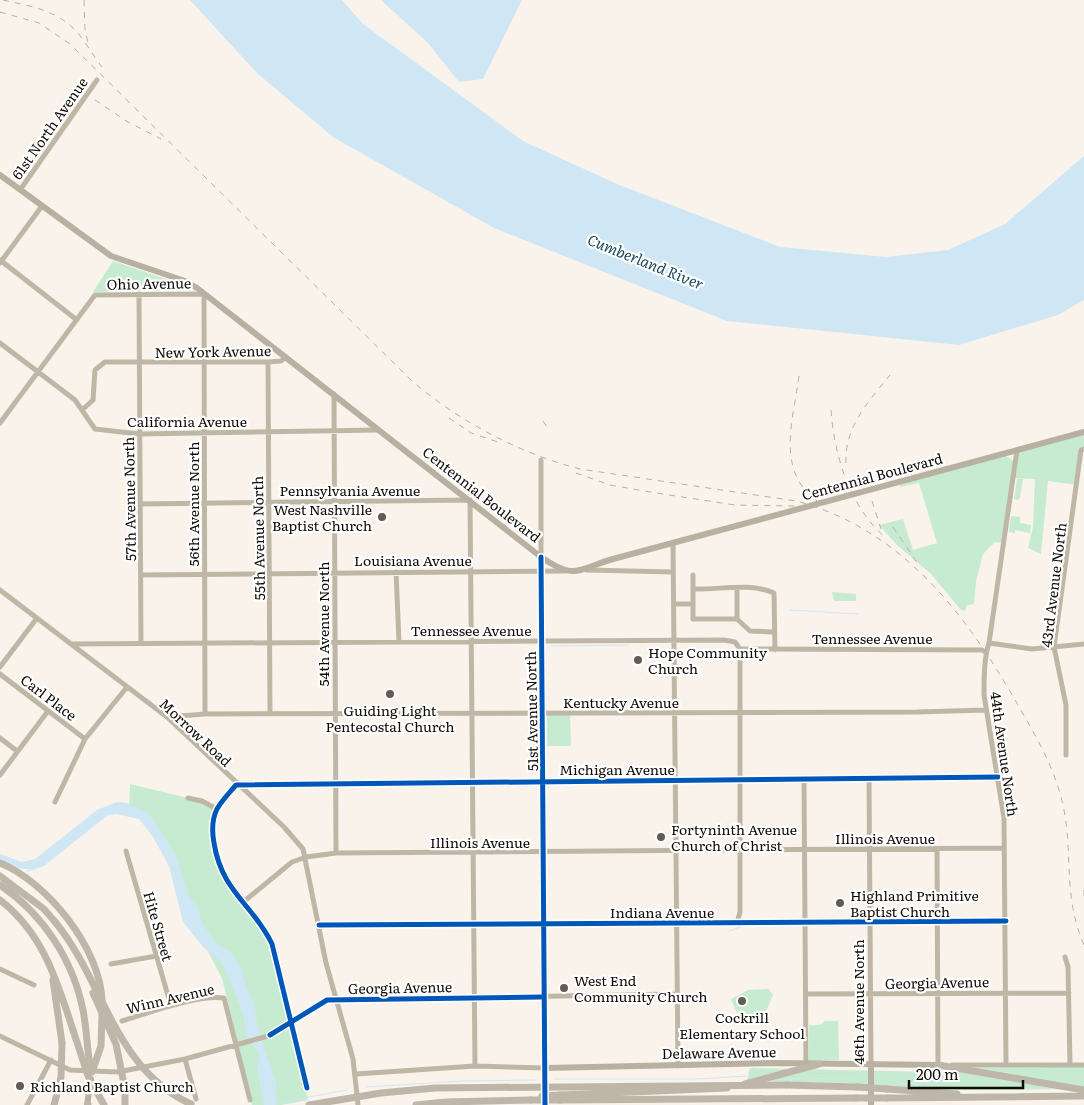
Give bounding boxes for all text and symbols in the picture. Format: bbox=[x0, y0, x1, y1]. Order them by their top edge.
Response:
street label: 61st North Avenue bbox=[6, 73, 92, 183]
water label: Cumberland River bbox=[584, 227, 708, 295]
street label: Ohio Avenue bbox=[107, 272, 191, 294]
street label: New York Avenue bbox=[155, 340, 271, 362]
street label: California Avenue bbox=[127, 411, 247, 431]
street label: 57th Avenue North bbox=[118, 437, 140, 561]
street label: Centennial Boulevard bbox=[419, 441, 546, 547]
street label: 56th Avenue North bbox=[183, 442, 203, 566]
street label: Centennial Boulevard bbox=[799, 447, 945, 504]
street label: 55th Avenue North bbox=[247, 476, 269, 600]
street label: Pennsylvania Avenue bbox=[280, 480, 420, 500]
place label: West Nashville Baptist Church bbox=[272, 499, 372, 535]
marker: West Nashville Baptist Church bbox=[376, 511, 388, 523]
street label: 43rd Avenue North bbox=[1035, 521, 1071, 649]
street label: Louisiana Avenue bbox=[354, 550, 472, 570]
street label: 54th Avenue North bbox=[313, 561, 333, 687]
street label: Tennessee Avenue bbox=[411, 620, 532, 640]
street label: Tennessee Avenue bbox=[812, 628, 933, 648]
place label: Hope Community Church bbox=[648, 642, 768, 678]
street label: 51st Avenue North bbox=[520, 651, 542, 771]
marker: Hope Community Church bbox=[632, 654, 644, 666]
street label: Carl Place bbox=[17, 669, 81, 725]
marker: Guiding Light Pentecostal Church bbox=[384, 688, 396, 700]
street label: 44th Avenue North bbox=[986, 690, 1024, 818]
street label: Kentucky Avenue bbox=[563, 692, 679, 712]
street label: Morrow Road bbox=[156, 693, 237, 771]
place label: Guiding Light Pentecostal Church bbox=[326, 700, 454, 736]
street label: Michigan Avenue bbox=[559, 759, 675, 779]
place label: Fortyninth Avenue Church of Christ bbox=[671, 819, 797, 855]
street label: Illinois Avenue bbox=[835, 828, 935, 848]
marker: Fortyninth Avenue Church of Christ bbox=[655, 831, 667, 843]
street label: Illinois Avenue bbox=[430, 832, 530, 852]
place label: Highland Primitive Baptist Church bbox=[850, 885, 979, 921]
street label: Hite Street bbox=[140, 889, 179, 964]
marker: Highland Primitive Baptist Church bbox=[834, 897, 846, 909]
street label: Indiana Avenue bbox=[610, 902, 714, 922]
street label: 46th Avenue North bbox=[848, 939, 868, 1065]
place label: West End Community Church bbox=[574, 970, 707, 1006]
street label: Georgia Avenue bbox=[885, 971, 989, 993]
street label: Georgia Avenue bbox=[348, 976, 452, 998]
street label: Winn Avenue bbox=[124, 978, 216, 1018]
marker: West End Community Church bbox=[558, 982, 570, 994]
marker: Cockrill Elementary School bbox=[736, 995, 748, 1007]
place label: Cockrill Elementary School bbox=[679, 1007, 805, 1043]
street label: Delaware Avenue bbox=[662, 1041, 776, 1063]
scale bar bbox=[909, 1058, 1023, 1090]
text: 200 m bbox=[916, 1062, 959, 1085]
place label: Richland Baptist Church bbox=[30, 1076, 194, 1096]
marker: Richland Baptist Church bbox=[14, 1080, 26, 1092]

